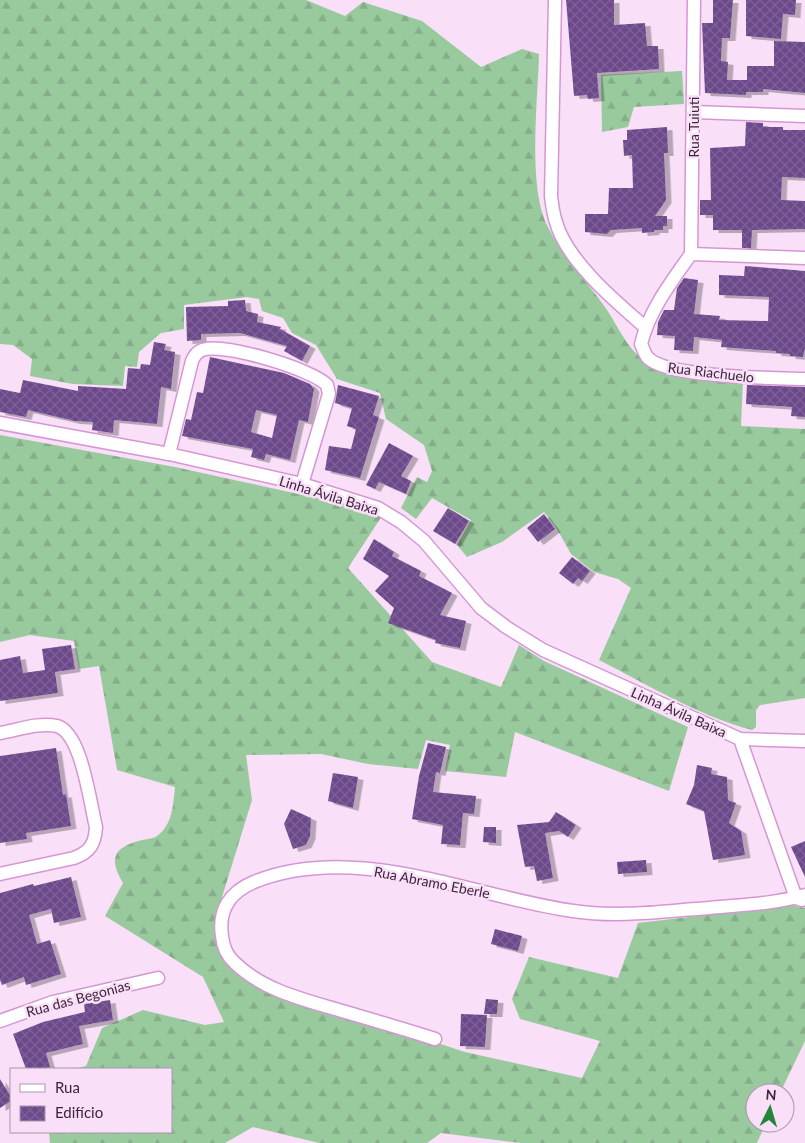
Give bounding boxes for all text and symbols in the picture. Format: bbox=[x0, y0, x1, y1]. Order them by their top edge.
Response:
street label: Rua Tuiuti bbox=[685, 97, 702, 157]
street label: Rua Riachuelo bbox=[667, 358, 755, 386]
street label: Linha Ávila Baixa bbox=[277, 472, 381, 518]
street label: Linha Ávila Baixa bbox=[629, 683, 729, 741]
street label: Rua Abramo Eberle bbox=[373, 862, 491, 902]
street label: Rua das Begonias bbox=[24, 976, 132, 1020]
legend bbox=[10, 1068, 172, 1133]
text: Rua bbox=[55, 1078, 80, 1096]
north arrow bbox=[745, 1083, 795, 1133]
text: N bbox=[765, 1086, 777, 1103]
text: Edifício bbox=[55, 1103, 103, 1121]

